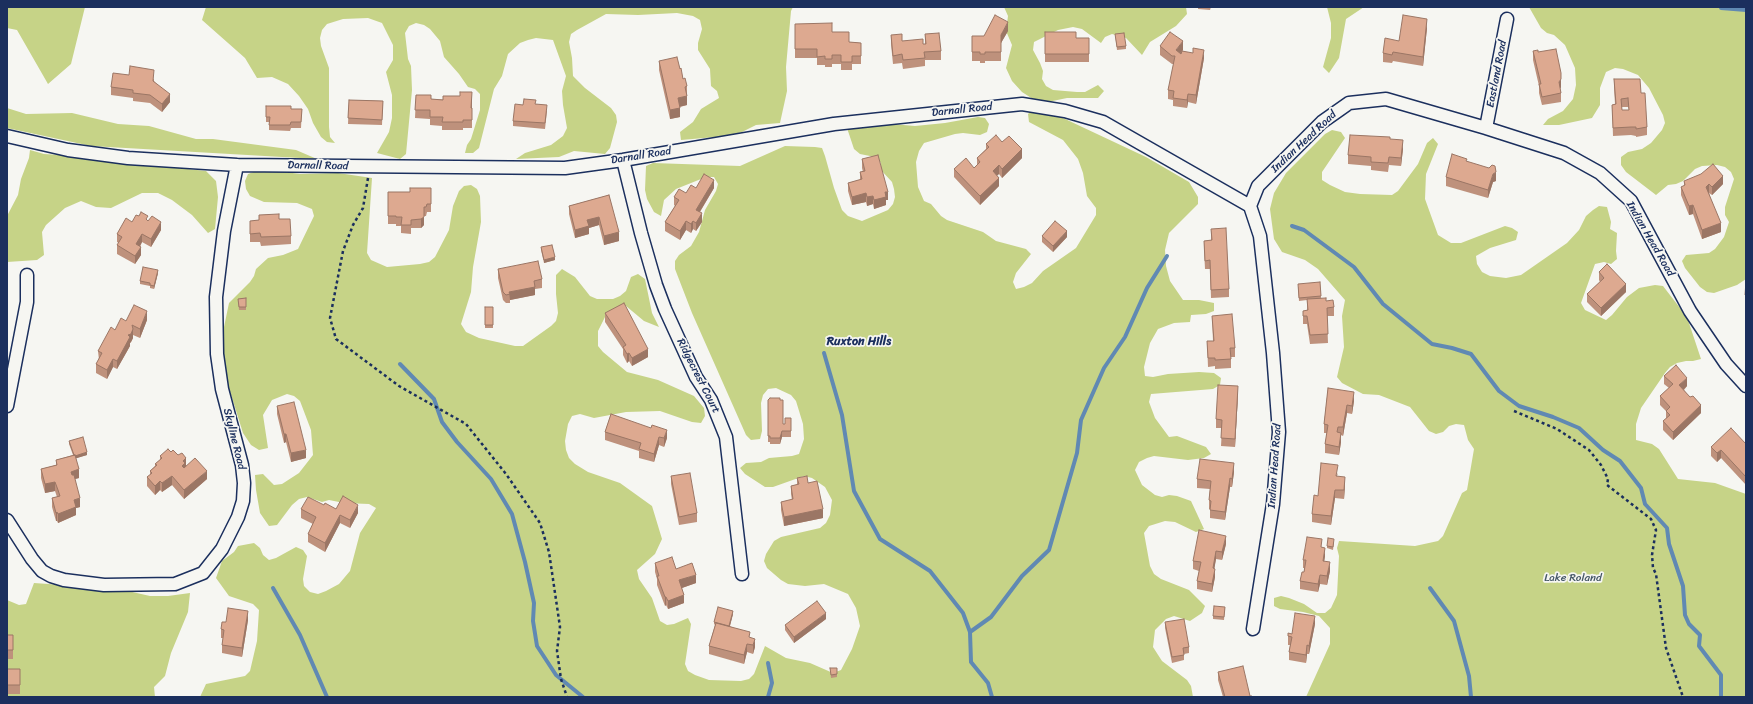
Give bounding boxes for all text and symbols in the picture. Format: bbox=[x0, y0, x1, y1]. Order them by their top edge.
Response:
street label: Eastland Road bbox=[1484, 39, 1510, 109]
street label: Darnall Road bbox=[931, 100, 993, 120]
street label: Indian Head Road bbox=[1269, 108, 1339, 176]
street label: Darnall Road bbox=[610, 145, 672, 167]
street label: Darnall Road bbox=[288, 159, 348, 173]
street label: Indian Head Road bbox=[1623, 199, 1677, 279]
district label: Ruxton Hills bbox=[827, 335, 891, 349]
street label: Ridgecrest Court bbox=[673, 336, 723, 416]
street label: Skyline Road bbox=[220, 407, 248, 471]
street label: Indian Head Road bbox=[1265, 423, 1285, 509]
park label: Lake Roland bbox=[1544, 571, 1602, 585]

